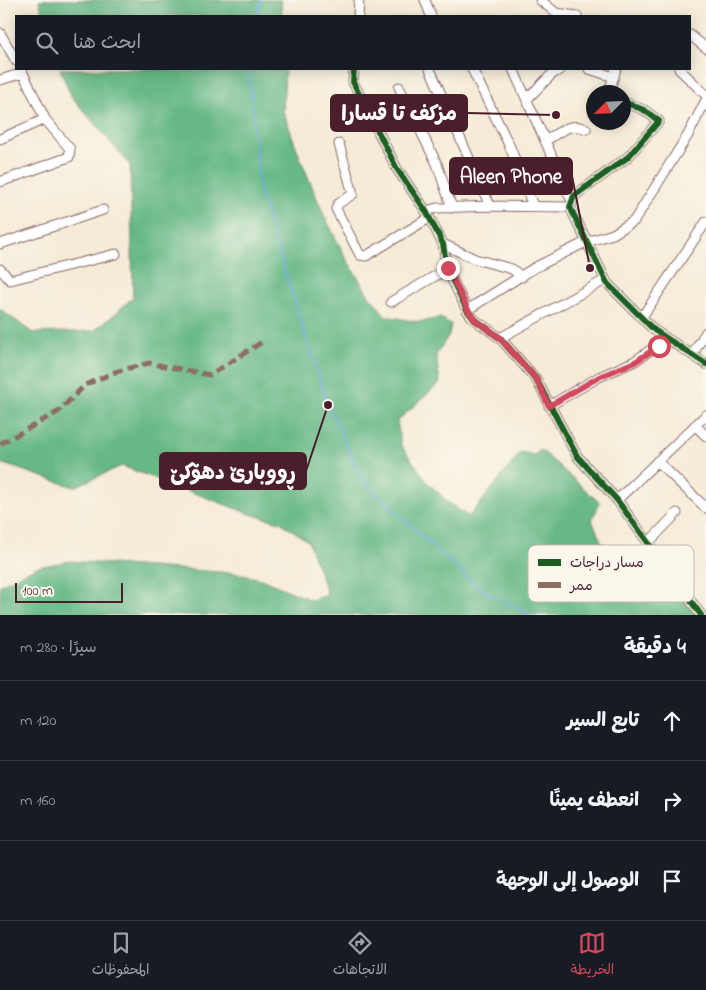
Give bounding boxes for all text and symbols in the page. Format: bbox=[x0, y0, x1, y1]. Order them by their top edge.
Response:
search box bbox=[15, 15, 691, 70]
icon: search bbox=[33, 29, 61, 57]
text: ابحث هنا bbox=[73, 30, 141, 57]
north arrow bbox=[586, 85, 631, 130]
callout: مزكف تا قسارا bbox=[331, 95, 467, 131]
text: مزكف تا قسارا bbox=[341, 100, 457, 130]
callout: Aleen Phone bbox=[450, 158, 572, 194]
text: Aleen Phone bbox=[460, 163, 563, 193]
route end bbox=[437, 257, 460, 280]
route start bbox=[648, 335, 671, 358]
callout: ڕووبارێ دهۆكێ bbox=[160, 453, 306, 489]
text: ڕووبارێ دهۆكێ bbox=[170, 459, 296, 490]
legend bbox=[528, 545, 694, 602]
text: مسار دراجات bbox=[570, 553, 644, 574]
text: ممر bbox=[569, 576, 593, 597]
scale bar bbox=[15, 580, 122, 603]
text: 100 m bbox=[22, 581, 53, 602]
text: 4 دقيقة bbox=[624, 633, 686, 663]
text: سيرًا · 280 m bbox=[20, 636, 97, 660]
icon: ahead bbox=[658, 707, 686, 735]
text: تابع السير bbox=[567, 708, 639, 735]
text: 120 m bbox=[20, 709, 56, 733]
icon: right bbox=[658, 787, 686, 815]
text: انعطف يمينًا bbox=[549, 788, 639, 815]
text: 160 m bbox=[20, 789, 55, 813]
icon: arrive bbox=[658, 867, 686, 895]
text: الوصول إلى الوجهة bbox=[496, 868, 639, 895]
tab: المحفوظات bbox=[92, 929, 149, 982]
tab: الاتجاهات bbox=[333, 929, 387, 982]
tab: الخريطة bbox=[571, 929, 614, 982]

